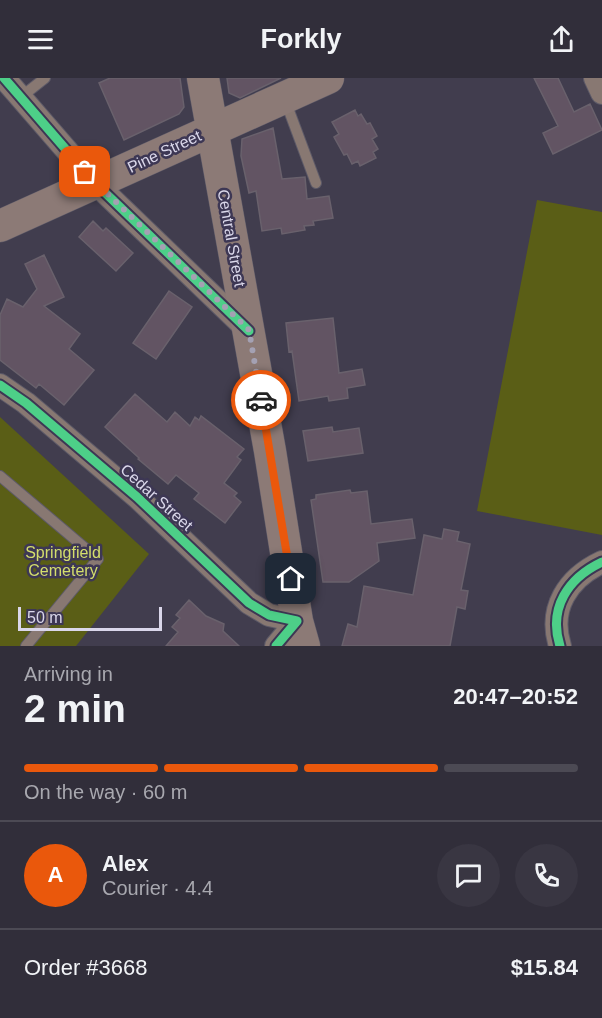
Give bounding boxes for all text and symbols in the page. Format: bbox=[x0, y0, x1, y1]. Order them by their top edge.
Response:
icon: menu bbox=[24, 23, 57, 56]
icon: share bbox=[545, 23, 578, 56]
text: Forkly bbox=[260, 24, 342, 54]
street label: Pine Street bbox=[125, 127, 204, 176]
pin bbox=[59, 146, 110, 197]
icon: bag bbox=[68, 155, 101, 188]
street label: Central Street bbox=[215, 188, 249, 289]
courier bbox=[231, 370, 291, 430]
icon: car bbox=[245, 384, 278, 417]
street label: Cedar Street bbox=[117, 461, 196, 534]
park label: Springfield Cemetery bbox=[25, 544, 101, 579]
pin bbox=[265, 553, 316, 604]
icon: home bbox=[274, 562, 307, 595]
scale bar bbox=[18, 604, 162, 632]
text: 50 m bbox=[27, 609, 63, 626]
text: Arriving in bbox=[24, 663, 113, 685]
text: 20:47–20:52 bbox=[453, 684, 578, 709]
text: 2 min bbox=[24, 687, 126, 730]
text: On the way · 60 m bbox=[24, 781, 187, 803]
button: chat bbox=[437, 844, 500, 907]
button: phone bbox=[515, 844, 578, 907]
text: Alex bbox=[102, 851, 148, 876]
text: A bbox=[48, 862, 63, 887]
text: Courier · 4.4 bbox=[102, 877, 213, 899]
text: Order #3668 bbox=[24, 955, 148, 980]
text: $15.84 bbox=[511, 955, 578, 980]

